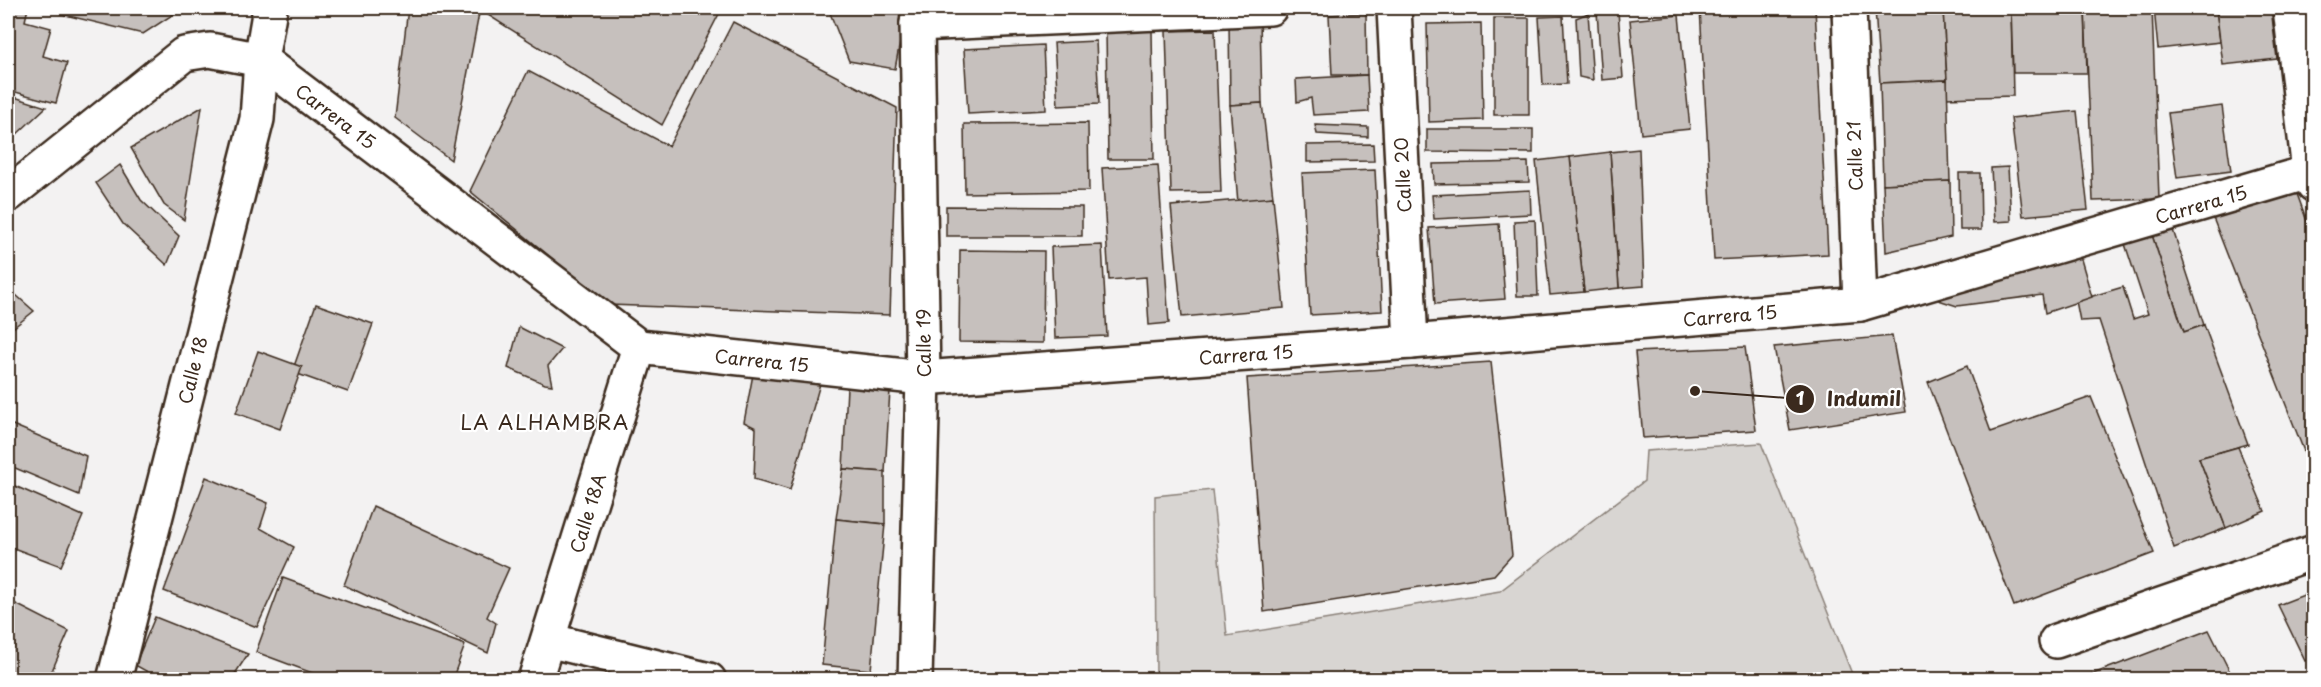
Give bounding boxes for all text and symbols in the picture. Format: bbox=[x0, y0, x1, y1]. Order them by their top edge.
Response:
street label: Carrera 15 bbox=[290, 77, 382, 155]
street label: Calle 21 bbox=[1839, 120, 1869, 192]
street label: Calle 20 bbox=[1387, 137, 1417, 213]
street label: Carrera 15 bbox=[2152, 178, 2250, 230]
street label: Carrera 15 bbox=[1682, 297, 1778, 333]
street label: Calle 19 bbox=[909, 308, 937, 378]
street label: Calle 18 bbox=[171, 333, 213, 407]
street label: Carrera 15 bbox=[1198, 337, 1294, 371]
street label: Carrera 15 bbox=[713, 342, 811, 378]
callout: Indumil bbox=[1785, 380, 1913, 418]
text: Indumil bbox=[1827, 383, 1901, 413]
text: 1 bbox=[1796, 384, 1805, 411]
district label: LA ALHAMBRA bbox=[460, 407, 630, 437]
street label: Calle 18A bbox=[562, 470, 612, 556]

